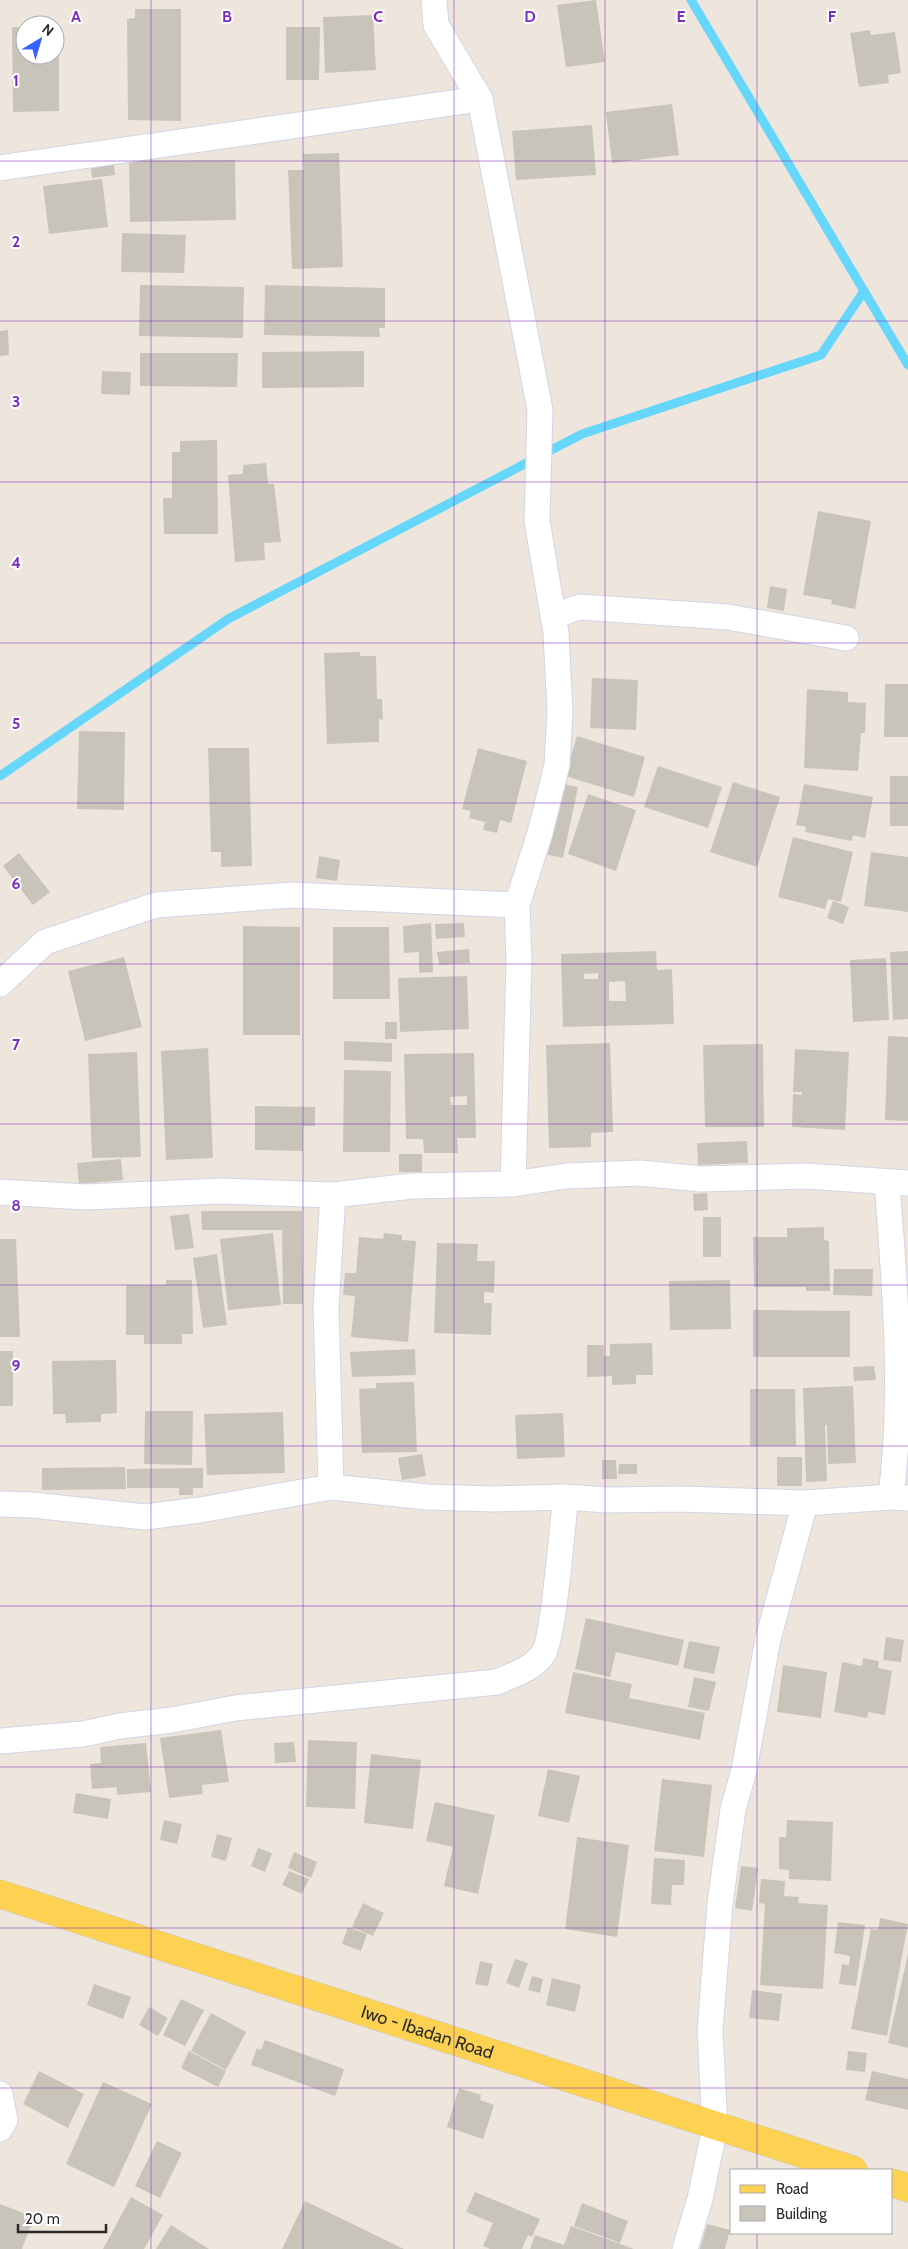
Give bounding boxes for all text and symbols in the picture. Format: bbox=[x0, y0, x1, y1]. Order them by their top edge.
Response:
text: A bbox=[71, 7, 81, 26]
text: B bbox=[222, 7, 232, 26]
text: C bbox=[373, 7, 383, 26]
text: D bbox=[524, 7, 536, 26]
text: E bbox=[676, 7, 686, 26]
text: F bbox=[828, 7, 837, 26]
north arrow bbox=[15, 15, 65, 65]
text: N bbox=[39, 20, 57, 40]
text: 1 bbox=[13, 71, 19, 90]
text: 2 bbox=[12, 232, 20, 251]
text: 3 bbox=[12, 392, 20, 411]
text: 4 bbox=[11, 553, 21, 572]
text: 5 bbox=[12, 714, 20, 733]
text: 6 bbox=[12, 874, 21, 893]
text: 7 bbox=[12, 1035, 21, 1054]
text: 8 bbox=[11, 1196, 21, 1215]
text: 9 bbox=[12, 1356, 21, 1375]
street label: Iwo - Ibadan Road bbox=[358, 2001, 496, 2064]
legend bbox=[730, 2169, 893, 2234]
text: Road bbox=[776, 2180, 809, 2198]
scale bar bbox=[18, 2202, 105, 2234]
text: Building bbox=[776, 2205, 827, 2223]
text: 20 m bbox=[25, 2210, 60, 2228]

